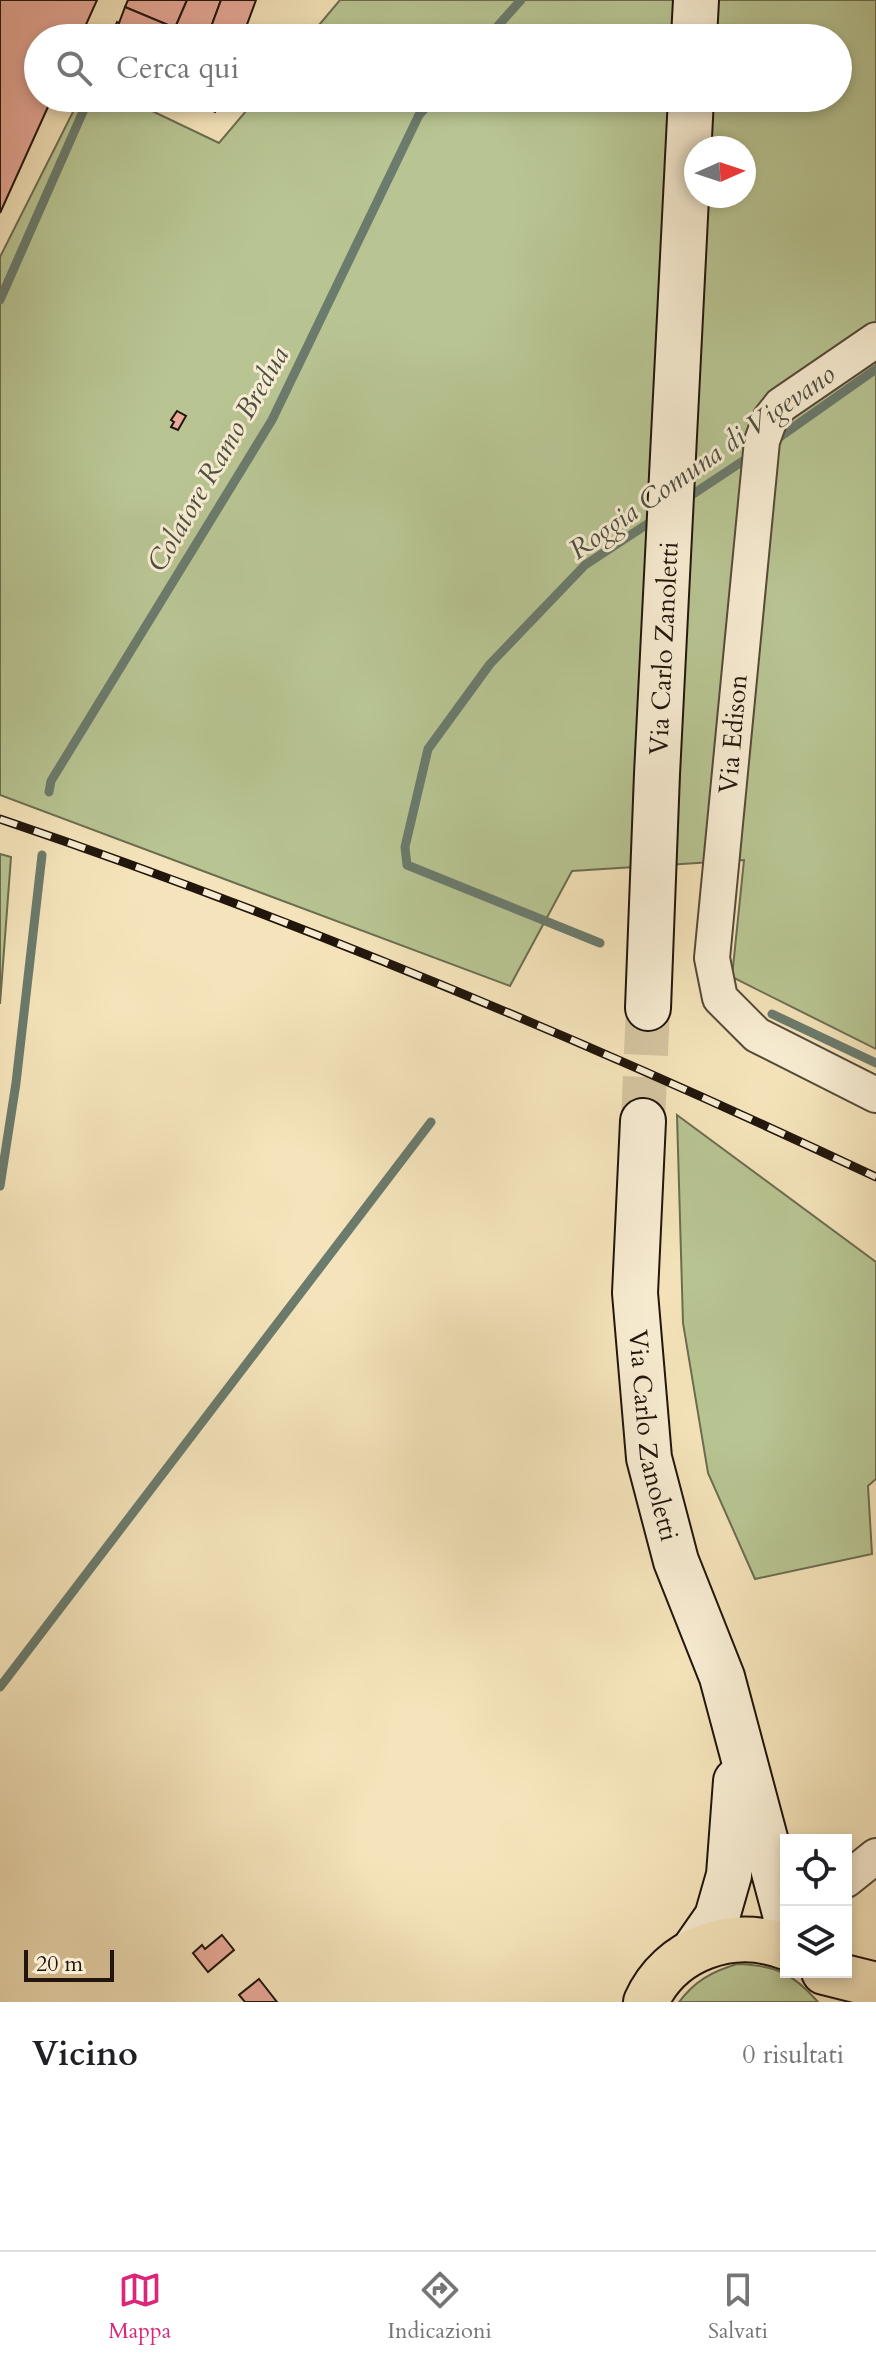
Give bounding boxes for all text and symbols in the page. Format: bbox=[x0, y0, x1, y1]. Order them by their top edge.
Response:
search box bbox=[24, 24, 852, 112]
icon: search bbox=[52, 46, 96, 90]
text: Cerca qui bbox=[116, 48, 239, 89]
north arrow bbox=[684, 136, 756, 208]
water label: Colatore Ramo Bredua bbox=[138, 340, 298, 578]
water label: Roggia Comuna di Vigevano bbox=[561, 355, 843, 569]
street label: Via Carlo Zanoletti bbox=[640, 541, 686, 756]
street label: Via Edison bbox=[710, 673, 756, 795]
street label: Via Carlo Zanoletti bbox=[621, 1328, 688, 1545]
map controls bbox=[780, 1834, 852, 1978]
button: locate bbox=[780, 1834, 852, 1906]
button: layers bbox=[780, 1906, 852, 1978]
scale bar bbox=[24, 1946, 114, 1982]
text: 20 m bbox=[36, 1949, 83, 1979]
text: Vicino bbox=[32, 2031, 138, 2077]
text: 0 risultati bbox=[742, 2037, 844, 2072]
tab: Mappa bbox=[108, 2268, 171, 2346]
tab: Indicazioni bbox=[388, 2268, 492, 2346]
tab: Salvati bbox=[708, 2268, 768, 2346]

